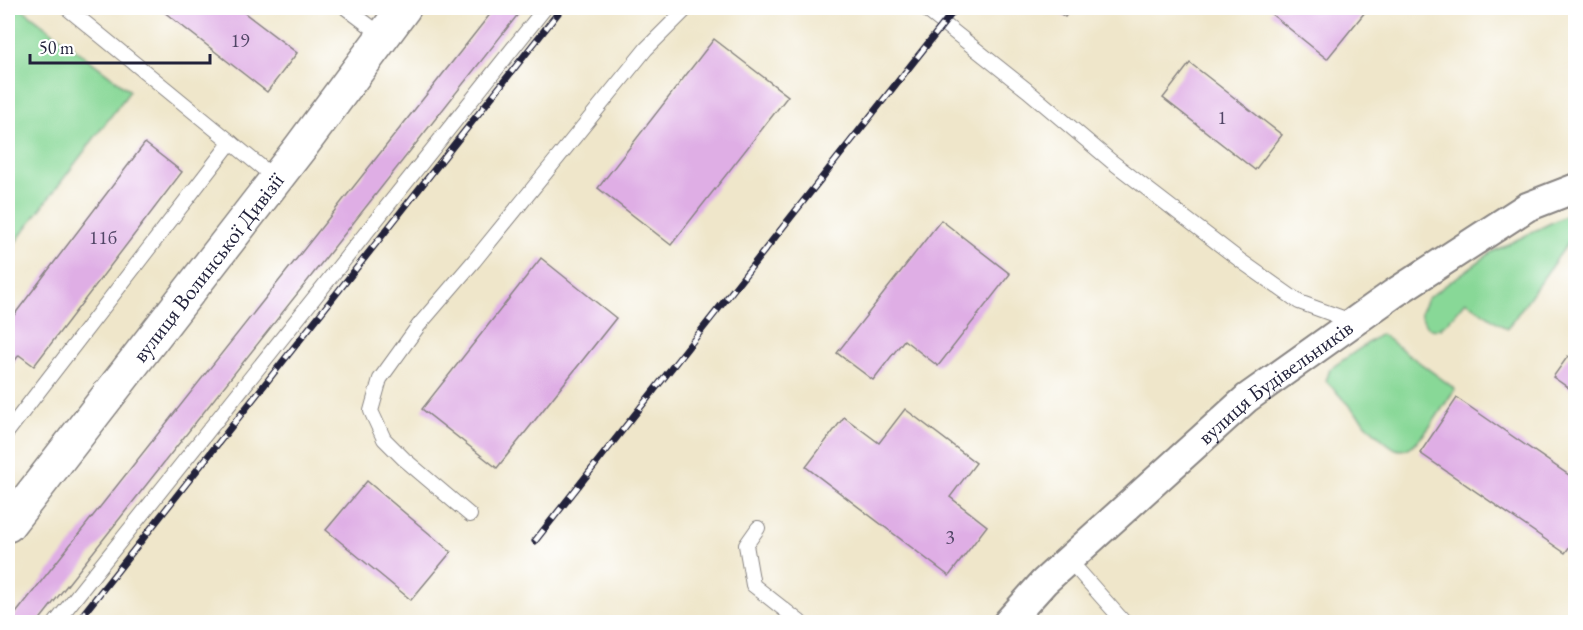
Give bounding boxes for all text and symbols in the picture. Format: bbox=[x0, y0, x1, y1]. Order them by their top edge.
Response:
scale bar bbox=[30, 27, 210, 65]
house number: 19 bbox=[230, 27, 250, 53]
text: 50 m bbox=[39, 36, 74, 59]
house number: 1 bbox=[1217, 104, 1227, 130]
street label: вулиця Волинської Дивізії bbox=[125, 166, 290, 368]
house number: 11б bbox=[89, 224, 117, 250]
street label: вулиця Будівельників bbox=[1191, 313, 1358, 450]
house number: 3 bbox=[945, 524, 955, 550]

